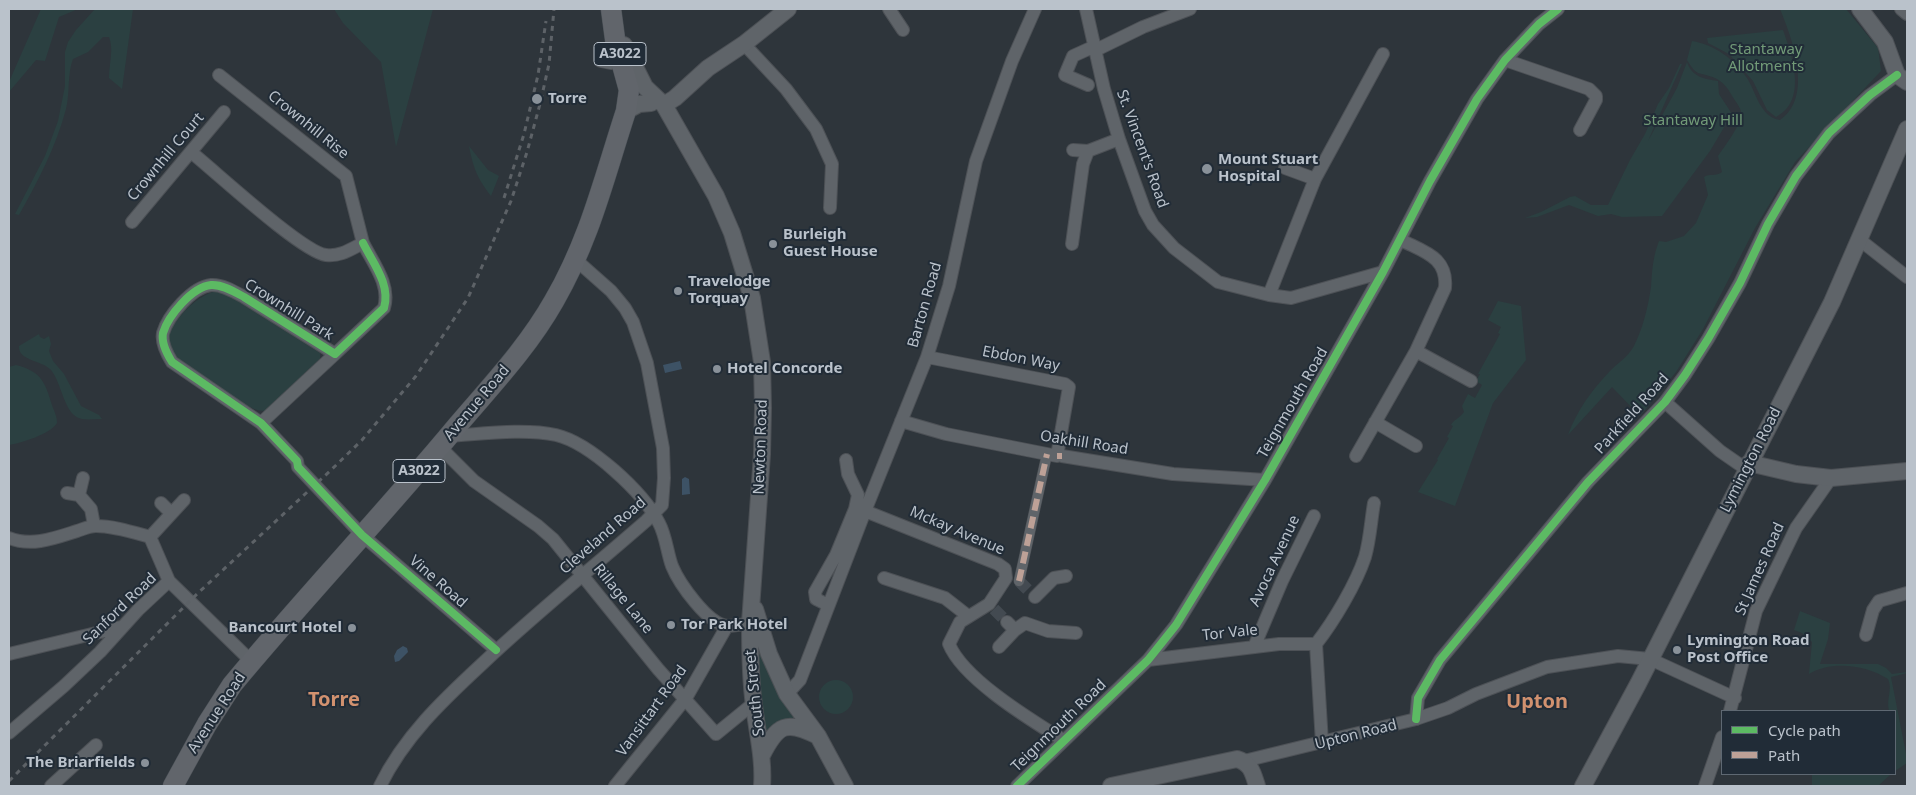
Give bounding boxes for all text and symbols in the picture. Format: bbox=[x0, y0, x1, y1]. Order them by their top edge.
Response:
park label: Stantaway Allotments bbox=[1728, 41, 1804, 76]
road number: A3022 bbox=[594, 42, 646, 66]
street label: Crownhill Rise bbox=[264, 87, 352, 163]
street label: St. Vincent's Road bbox=[1112, 87, 1172, 211]
place label: Torre bbox=[548, 90, 587, 108]
marker: Torre bbox=[530, 92, 544, 106]
street label: Crownhill Court bbox=[124, 109, 208, 205]
park label: Stantaway Hill bbox=[1643, 112, 1743, 130]
place label: Mount Stuart Hospital bbox=[1218, 151, 1318, 186]
marker: Mount Stuart Hospital bbox=[1200, 162, 1214, 176]
place label: Burleigh Guest House bbox=[783, 226, 878, 261]
marker: Burleigh Guest House bbox=[767, 238, 779, 250]
street label: Barton Road bbox=[904, 260, 946, 350]
place label: Travelodge Torquay bbox=[688, 273, 771, 308]
street label: Crownhill Park bbox=[241, 275, 337, 345]
marker: Travelodge Torquay bbox=[672, 285, 684, 297]
street label: Ebdon Way bbox=[981, 343, 1061, 375]
street label: Teignmouth Road bbox=[1254, 344, 1332, 462]
place label: Hotel Concorde bbox=[727, 360, 842, 378]
street label: Avenue Road bbox=[440, 362, 514, 444]
marker: Hotel Concorde bbox=[711, 363, 723, 375]
street label: Parkfield Road bbox=[1591, 370, 1673, 458]
street label: Newton Road bbox=[750, 399, 772, 495]
street label: Lymington Road bbox=[1717, 404, 1785, 516]
street label: Oakhill Road bbox=[1039, 427, 1129, 459]
road number: A3022 bbox=[393, 460, 445, 482]
street label: Cleveland Road bbox=[556, 494, 650, 578]
street label: Mckay Avenue bbox=[907, 503, 1007, 559]
street label: Avoca Avenue bbox=[1246, 513, 1304, 609]
street label: St James Road bbox=[1732, 520, 1788, 618]
street label: Vine Road bbox=[405, 552, 471, 612]
street label: Rillage Lane bbox=[589, 560, 657, 638]
street label: Sanford Road bbox=[80, 569, 160, 649]
place label: Tor Park Hotel bbox=[681, 616, 788, 634]
place label: Bancourt Hotel bbox=[229, 619, 342, 637]
marker: Tor Park Hotel bbox=[665, 619, 677, 631]
street label: Tor Vale bbox=[1201, 621, 1259, 645]
marker: Bancourt Hotel bbox=[346, 622, 358, 634]
place label: Lymington Road Post Office bbox=[1687, 632, 1810, 667]
marker: Lymington Road Post Office bbox=[1671, 644, 1683, 656]
street label: South Street bbox=[741, 649, 769, 737]
street label: Vansittart Road bbox=[613, 662, 691, 760]
street label: Avenue Road bbox=[184, 669, 250, 757]
street label: Teignmouth Road bbox=[1008, 676, 1110, 776]
district label: Torre bbox=[308, 688, 360, 712]
district label: Upton bbox=[1506, 690, 1568, 714]
legend bbox=[1721, 710, 1896, 775]
street label: Upton Road bbox=[1313, 716, 1399, 754]
text: Cycle path bbox=[1768, 720, 1841, 740]
text: Path bbox=[1768, 745, 1800, 765]
place label: The Briarfields bbox=[26, 754, 135, 772]
marker: The Briarfields bbox=[139, 757, 151, 769]

